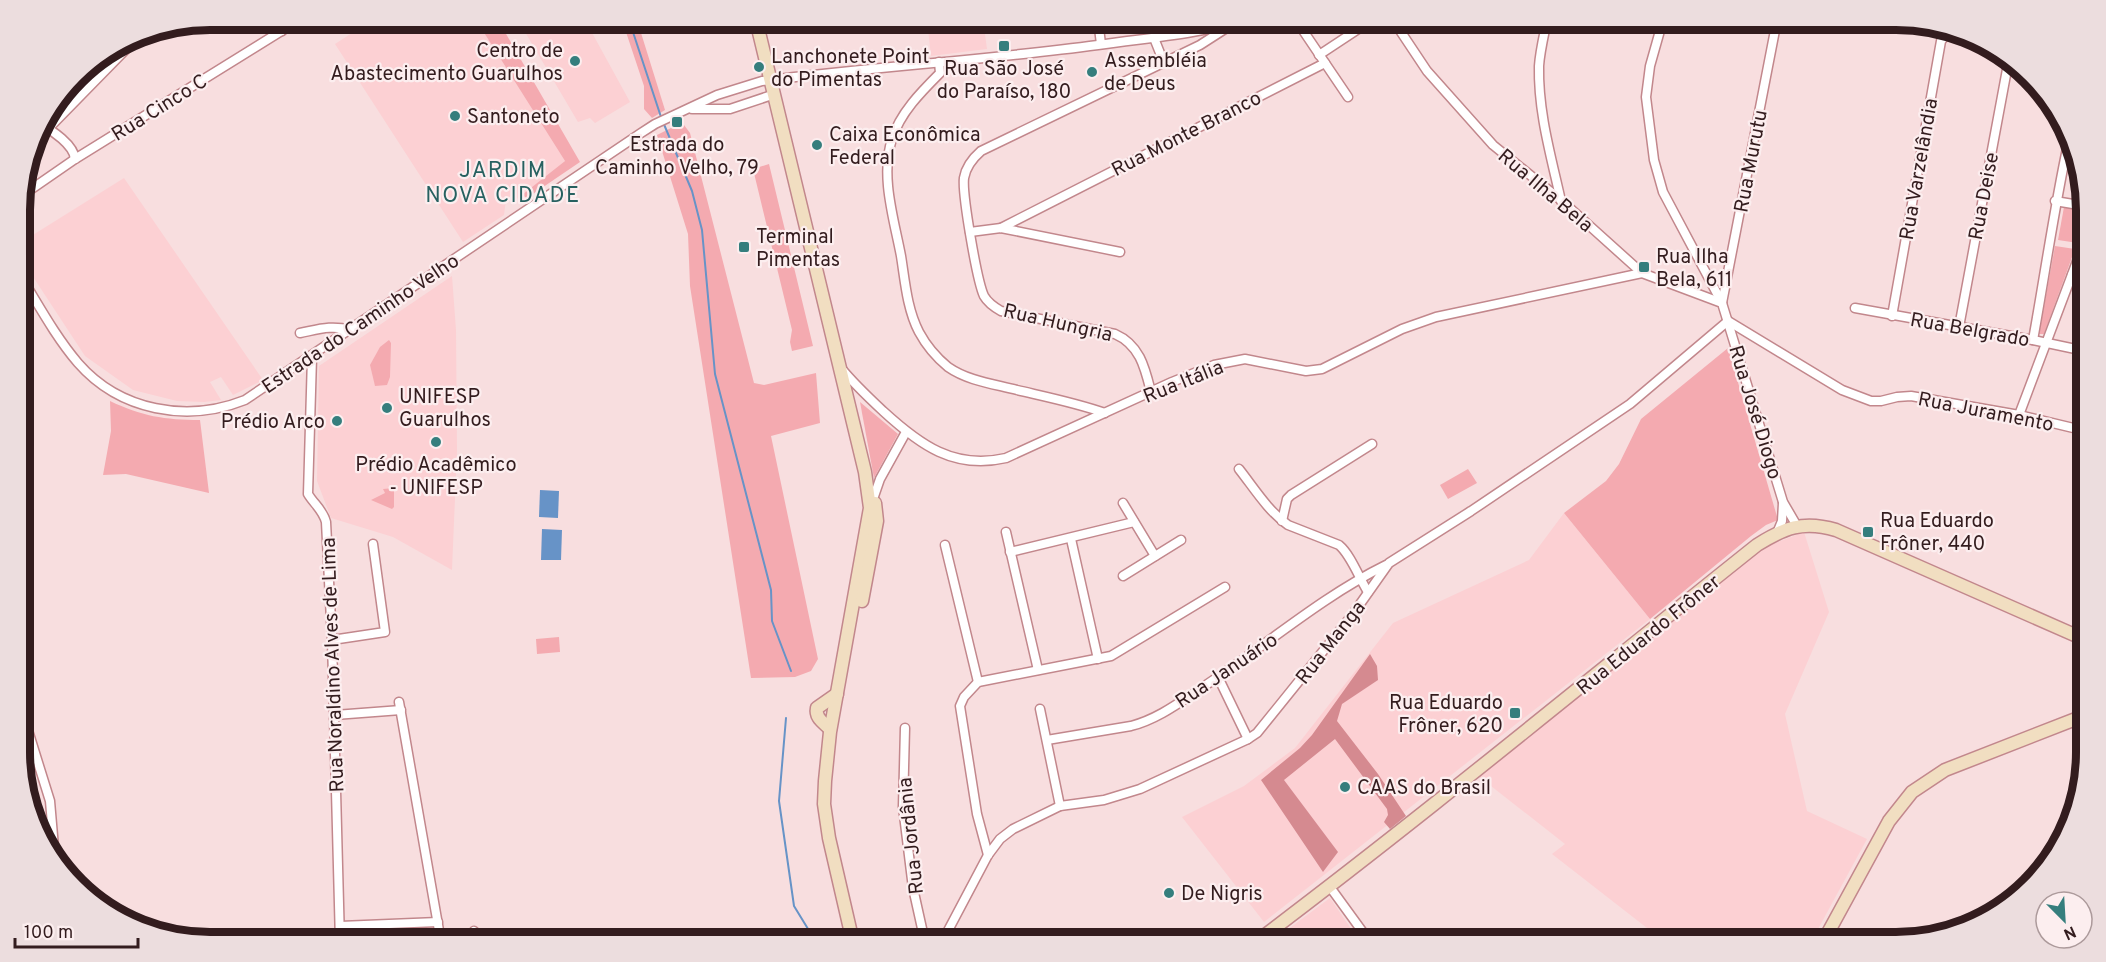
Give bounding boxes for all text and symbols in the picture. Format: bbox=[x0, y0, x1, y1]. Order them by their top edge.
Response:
place label: Centro de Abastecimento Guarulhos bbox=[330, 39, 563, 88]
marker: Rua São José do Paraíso, 180 bbox=[997, 39, 1011, 53]
place label: Lanchonete Point do Pimentas bbox=[771, 45, 930, 94]
place label: Assembléia de Deus bbox=[1104, 49, 1207, 98]
marker: Centro de Abastecimento Guarulhos bbox=[568, 54, 582, 68]
place label: Rua São José do Paraíso, 180 bbox=[937, 57, 1071, 106]
marker: Lanchonete Point do Pimentas bbox=[752, 60, 766, 74]
marker: Assembléia de Deus bbox=[1085, 65, 1099, 79]
street label: Rua Cinco C bbox=[107, 69, 213, 148]
street label: Rua Monte Branco bbox=[1108, 86, 1266, 184]
street label: Rua Varzelândia bbox=[1895, 96, 1945, 242]
place label: Santoneto bbox=[467, 105, 560, 131]
street label: Rua Murutu bbox=[1729, 108, 1775, 215]
marker: Santoneto bbox=[448, 109, 462, 123]
marker: Estrada do Caminho Velho, 79 bbox=[670, 115, 684, 129]
place label: Caixa Econômica Federal bbox=[829, 123, 980, 172]
place label: Estrada do Caminho Velho, 79 bbox=[595, 133, 759, 182]
marker: Caixa Econômica Federal bbox=[810, 138, 824, 152]
street label: Rua Ilha Bela bbox=[1492, 144, 1598, 239]
street label: Rua Deise bbox=[1964, 150, 2006, 242]
district label: JARDIM NOVA CIDADE bbox=[425, 158, 581, 210]
place label: Terminal Pimentas bbox=[756, 225, 840, 274]
marker: Terminal Pimentas bbox=[737, 240, 751, 254]
place label: Rua Ilha Bela, 611 bbox=[1656, 245, 1732, 294]
street label: Estrada do Caminho Velho bbox=[257, 249, 465, 401]
marker: Rua Ilha Bela, 611 bbox=[1637, 260, 1651, 274]
street label: Rua Hungria bbox=[1000, 299, 1115, 349]
street label: Rua Belgrado bbox=[1908, 308, 2031, 354]
street label: Rua José Diogo bbox=[1721, 342, 1787, 483]
street label: Rua Itália bbox=[1140, 355, 1228, 411]
place label: UNIFESP Guarulhos bbox=[399, 385, 491, 434]
street label: Rua Juramento bbox=[1916, 387, 2056, 439]
marker: UNIFESP Guarulhos bbox=[380, 401, 394, 415]
place label: Prédio Arco bbox=[221, 410, 325, 436]
marker: Prédio Arco bbox=[330, 414, 344, 428]
marker: Prédio Acadêmico - UNIFESP bbox=[429, 435, 443, 449]
place label: Prédio Acadêmico - UNIFESP bbox=[355, 453, 517, 502]
place label: Rua Eduardo Frôner, 440 bbox=[1880, 509, 1994, 558]
marker: Rua Eduardo Frôner, 440 bbox=[1861, 525, 1875, 539]
street label: Rua Noraldino Alves de Lima bbox=[317, 537, 351, 793]
street label: Rua Eduardo Frôner bbox=[1572, 569, 1727, 702]
street label: Rua Manga bbox=[1291, 596, 1372, 690]
street label: Rua Januário bbox=[1171, 628, 1283, 716]
place label: Rua Eduardo Frôner, 620 bbox=[1389, 691, 1503, 740]
marker: Rua Eduardo Frôner, 620 bbox=[1508, 706, 1522, 720]
street label: Rua Jordânia bbox=[893, 776, 931, 896]
place label: CAAS do Brasil bbox=[1357, 776, 1491, 802]
marker: CAAS do Brasil bbox=[1338, 780, 1352, 794]
place label: De Nigris bbox=[1181, 882, 1263, 908]
marker: De Nigris bbox=[1162, 886, 1176, 900]
north arrow bbox=[2034, 890, 2094, 950]
scale bar bbox=[15, 911, 138, 949]
text: N bbox=[2060, 920, 2079, 943]
text: 100 m bbox=[24, 922, 73, 945]

